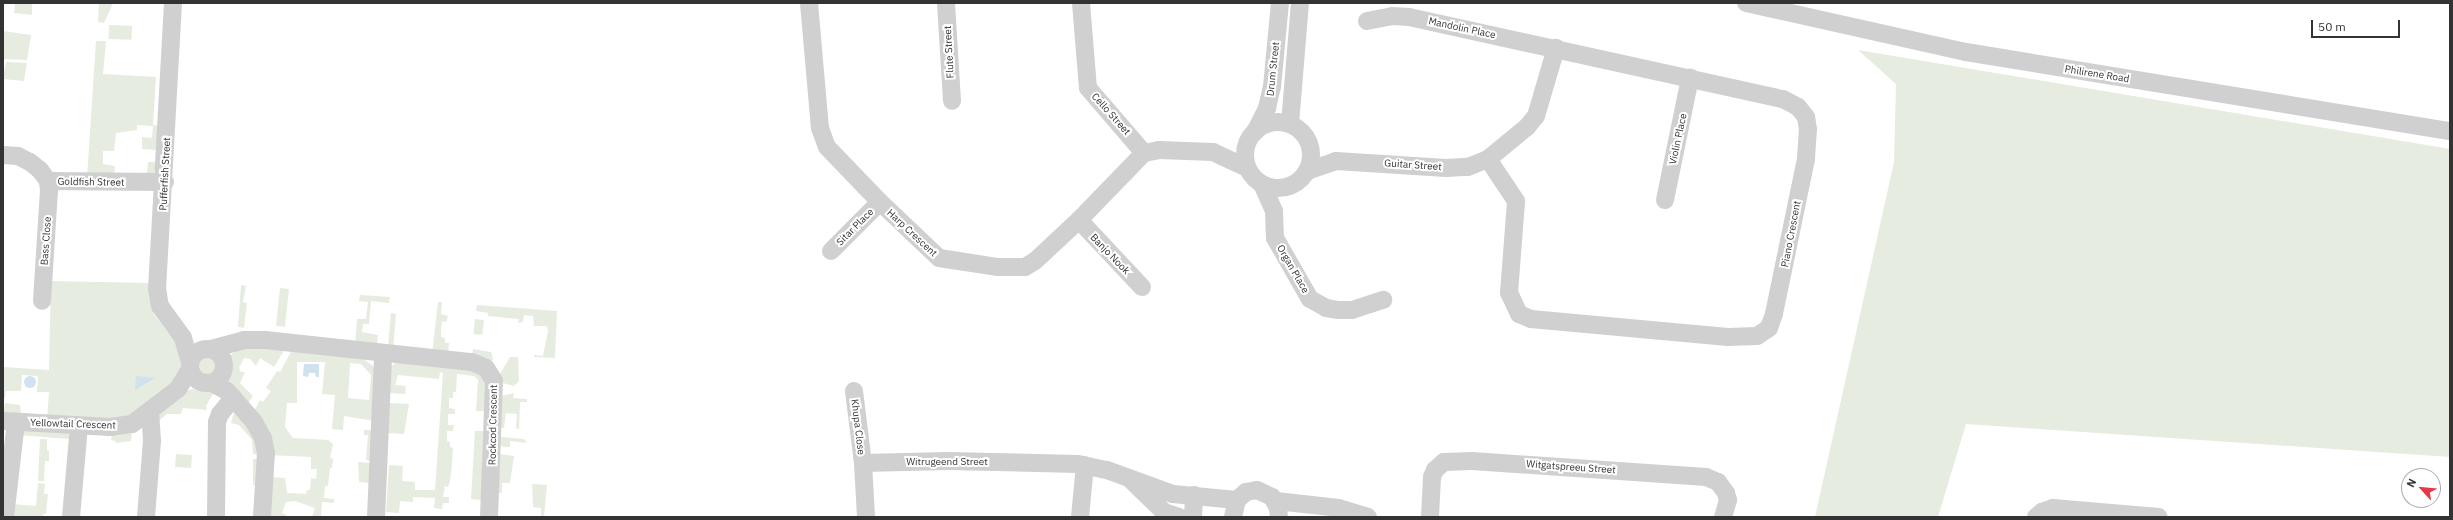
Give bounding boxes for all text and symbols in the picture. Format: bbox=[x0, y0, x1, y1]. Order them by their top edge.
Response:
scale bar bbox=[2313, 12, 2402, 38]
street label: Mandolin Place bbox=[1427, 15, 1497, 41]
text: 50 m bbox=[2318, 19, 2346, 34]
street label: Flute Street bbox=[942, 25, 956, 79]
street label: Drum Street bbox=[1264, 41, 1282, 97]
street label: Philirene Road bbox=[2064, 63, 2130, 85]
street label: Cello Street bbox=[1089, 90, 1133, 138]
street label: Violin Place bbox=[1667, 112, 1689, 166]
street label: Pufferfish Street bbox=[157, 137, 173, 211]
street label: Guitar Street bbox=[1384, 157, 1442, 173]
street label: Goldfish Street bbox=[57, 175, 125, 189]
street label: Piano Crescent bbox=[1779, 200, 1803, 268]
street label: Sitar Place bbox=[834, 206, 876, 248]
street label: Harp Crescent bbox=[884, 207, 940, 259]
street label: Bass Close bbox=[38, 216, 54, 266]
street label: Banjo Nook bbox=[1088, 231, 1132, 277]
street label: Organ Place bbox=[1274, 243, 1312, 295]
street label: Rockcod Crescent bbox=[486, 385, 500, 465]
street label: Khupa Close bbox=[849, 398, 867, 456]
street label: Yellowtail Crescent bbox=[30, 417, 116, 431]
street label: Witrugeend Street bbox=[906, 456, 988, 468]
street label: Witgatspreeu Street bbox=[1526, 458, 1616, 476]
north arrow bbox=[2401, 468, 2441, 508]
text: N bbox=[2403, 476, 2419, 490]

